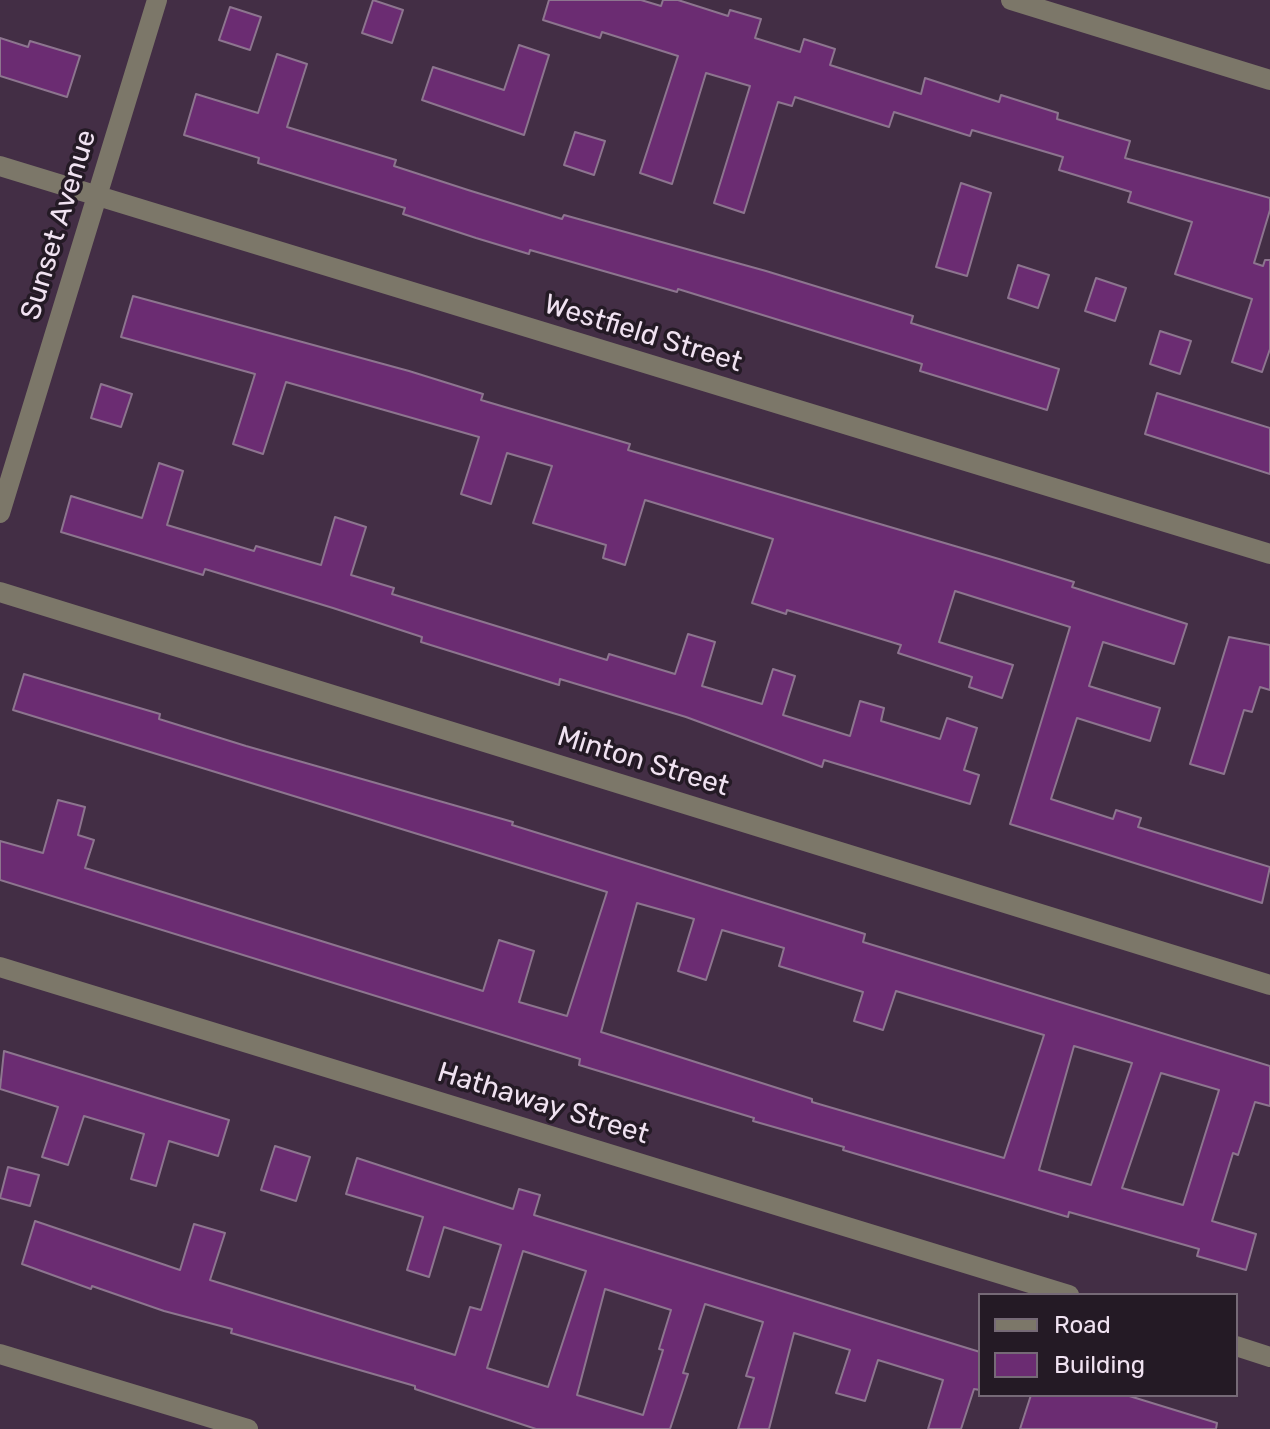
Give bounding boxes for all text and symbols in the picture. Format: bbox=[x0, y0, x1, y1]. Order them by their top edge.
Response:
street label: Sunset Avenue bbox=[14, 126, 104, 324]
street label: Westfield Street bbox=[540, 288, 746, 380]
street label: Minton Street bbox=[553, 720, 733, 804]
street label: Hathaway Street bbox=[433, 1056, 653, 1152]
legend bbox=[978, 1293, 1238, 1397]
text: Road bbox=[1054, 1311, 1111, 1339]
text: Building bbox=[1054, 1351, 1145, 1379]

